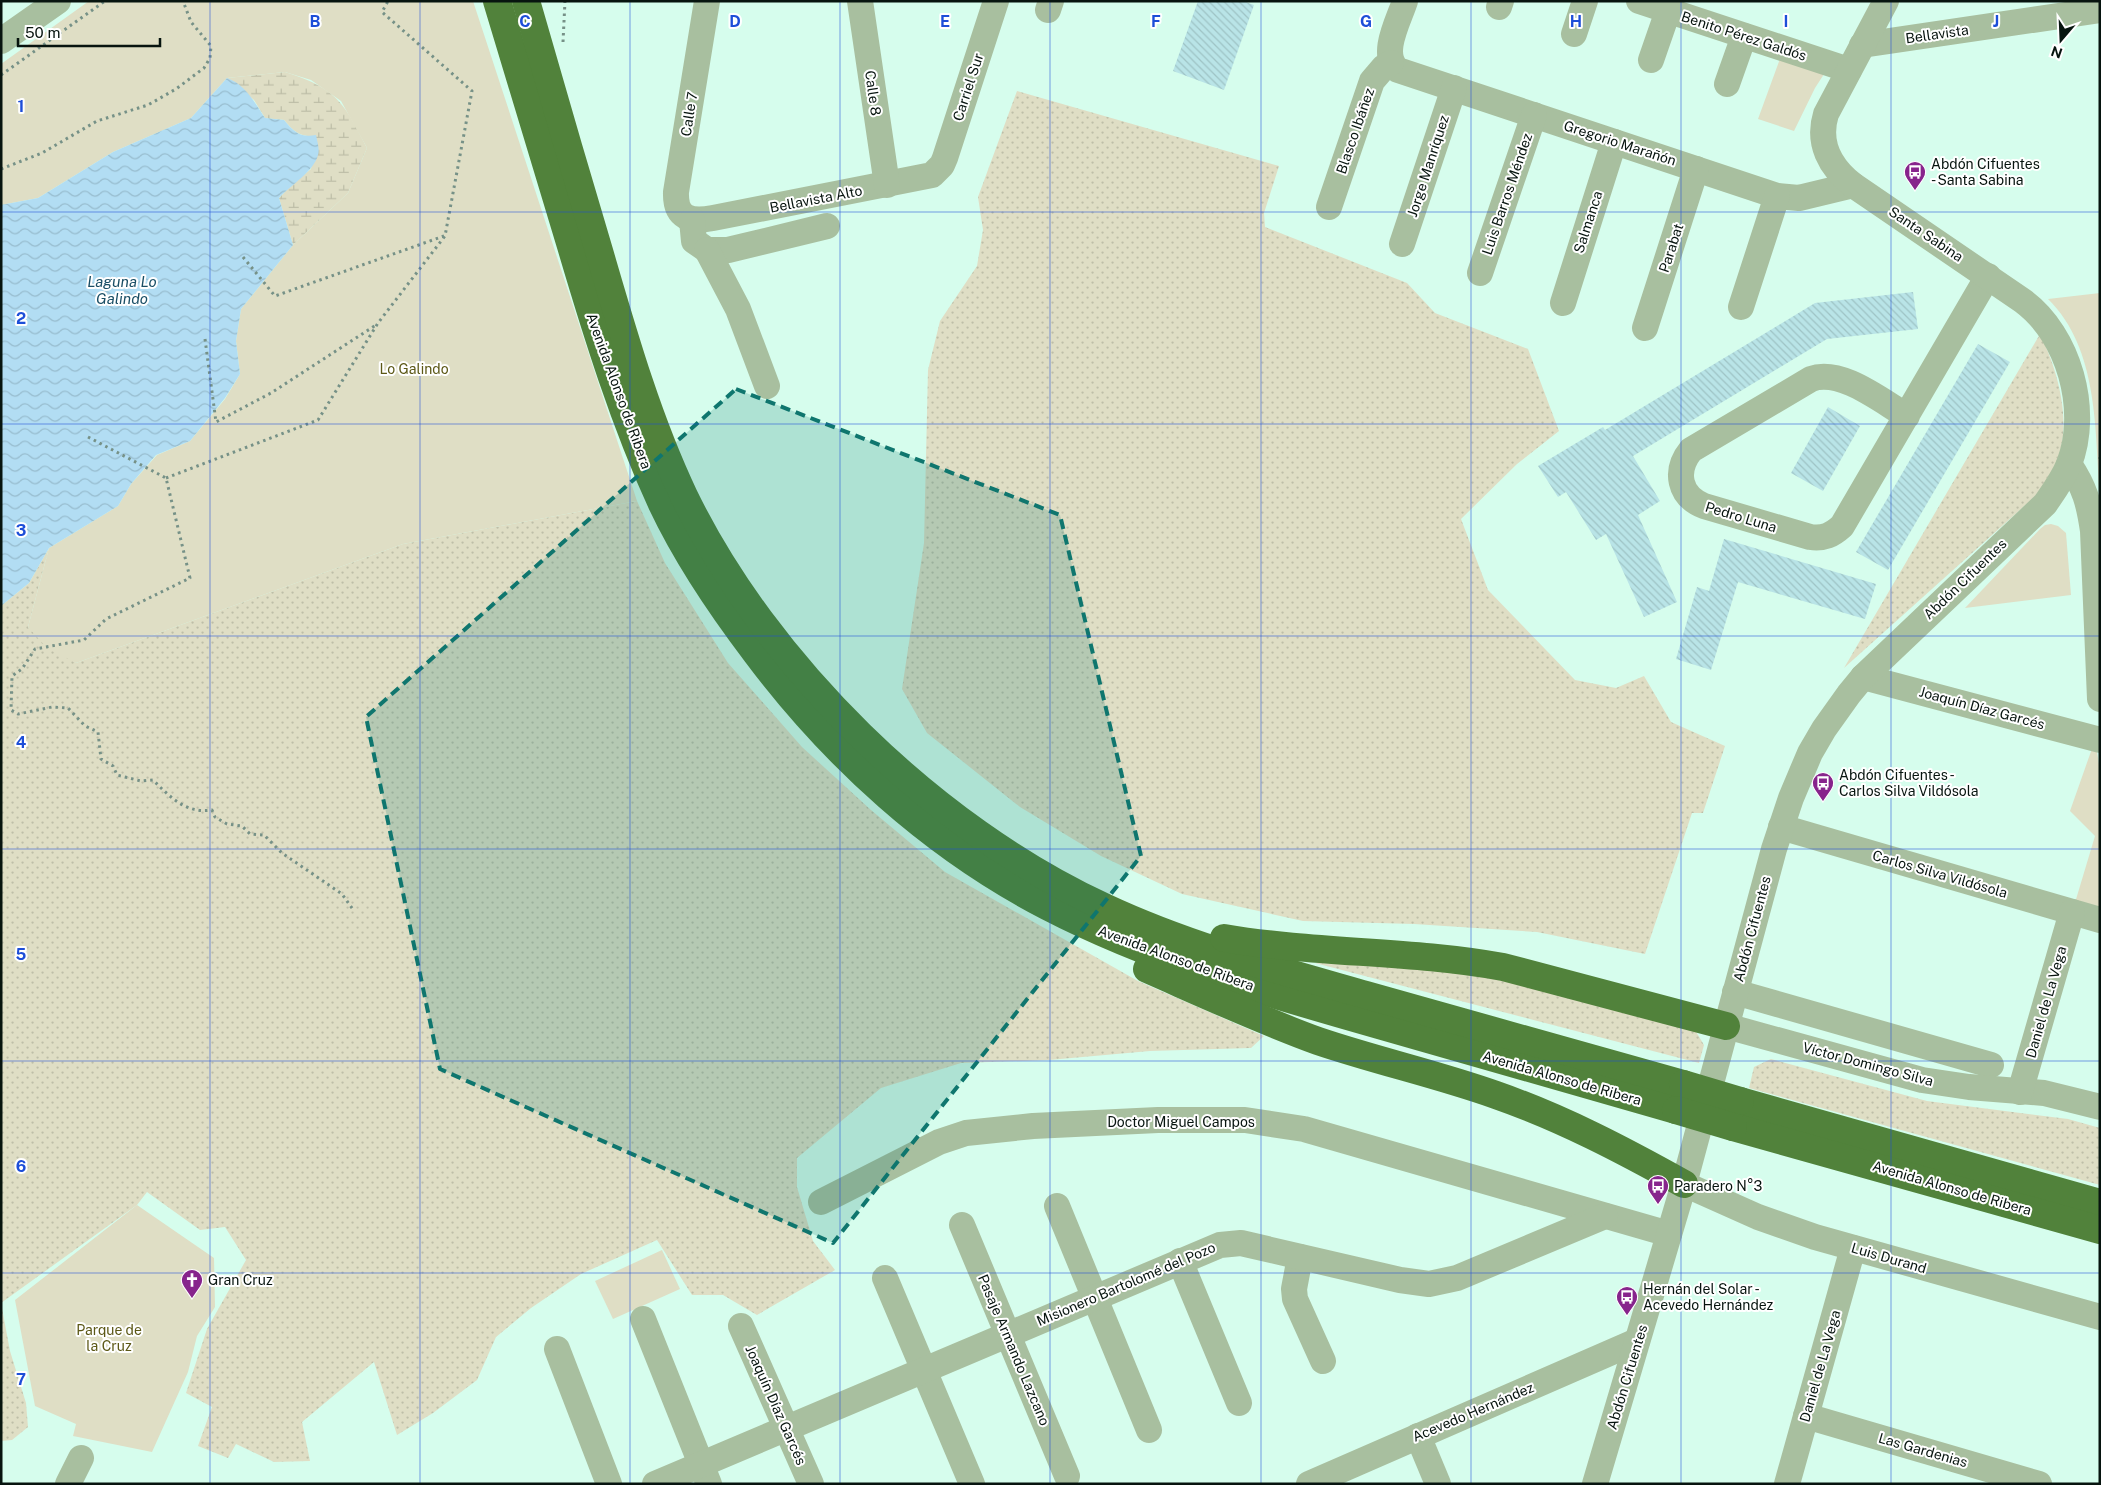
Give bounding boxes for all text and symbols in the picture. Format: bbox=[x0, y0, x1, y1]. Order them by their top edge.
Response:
street label: Benito Pérez Galdós bbox=[1679, 8, 1809, 64]
text: B bbox=[310, 12, 321, 31]
text: C bbox=[519, 12, 531, 31]
text: D bbox=[729, 12, 741, 31]
text: E bbox=[940, 12, 950, 31]
text: F bbox=[1151, 12, 1161, 31]
text: G bbox=[1360, 12, 1372, 31]
text: H bbox=[1570, 12, 1582, 31]
text: I bbox=[1784, 12, 1788, 31]
text: J bbox=[1993, 12, 1999, 31]
scale bar bbox=[18, 15, 160, 47]
north arrow bbox=[2036, 15, 2086, 65]
street label: Bellavista bbox=[1904, 22, 1970, 46]
text: 50 m bbox=[25, 24, 60, 41]
text: N bbox=[2049, 43, 2065, 62]
street label: Carriel Sur bbox=[950, 51, 986, 123]
street label: Calle 8 bbox=[862, 69, 884, 117]
street label: Blasco Ibáñez bbox=[1333, 86, 1377, 176]
street label: Calle 7 bbox=[678, 91, 700, 137]
text: 1 bbox=[18, 97, 24, 116]
street label: Jorge Manríquez bbox=[1404, 113, 1452, 219]
street label: Gregorio Marañón bbox=[1562, 117, 1678, 169]
street label: Luis Barros Méndez bbox=[1479, 131, 1535, 257]
place label: Abdón Cifuentes - Santa Sabina bbox=[1931, 156, 2040, 188]
bus stop icon: Abdón Cifuentes - Santa Sabina bbox=[1903, 160, 1927, 191]
street label: Bellavista Alto bbox=[768, 182, 864, 216]
street label: Salmanca bbox=[1570, 189, 1606, 255]
street label: Santa Sabina bbox=[1886, 203, 1966, 265]
street label: Parabat bbox=[1656, 221, 1686, 275]
water label: Laguna Lo Galindo bbox=[87, 273, 157, 307]
text: 2 bbox=[16, 309, 26, 328]
street label: Avenida Alonso de Ribera bbox=[583, 311, 655, 471]
park label: Lo Galindo bbox=[379, 361, 449, 377]
street label: Pedro Luna bbox=[1703, 499, 1779, 535]
text: 3 bbox=[16, 521, 26, 540]
street label: Abdón Cifuentes bbox=[1920, 535, 2010, 623]
street label: Joaquín Díaz Garcés bbox=[1917, 684, 2047, 732]
text: 4 bbox=[16, 733, 27, 752]
place label: Abdón Cifuentes - Carlos Silva Vildósola bbox=[1839, 767, 1979, 799]
bus stop icon: Abdón Cifuentes - Carlos Silva Vildósola bbox=[1811, 771, 1835, 802]
street label: Carlos Silva Vildósola bbox=[1871, 847, 2009, 901]
street label: Abdón Cifuentes bbox=[1730, 874, 1774, 984]
street label: Avenida Alonso de Ribera bbox=[1096, 922, 1256, 994]
street label: Daniel de La Vega bbox=[2022, 944, 2070, 1060]
text: 5 bbox=[16, 945, 27, 964]
street label: Víctor Domingo Silva bbox=[1801, 1039, 1935, 1089]
street label: Avenida Alonso de Ribera bbox=[1481, 1048, 1643, 1108]
street label: Doctor Miguel Campos bbox=[1107, 1114, 1255, 1130]
text: 6 bbox=[16, 1157, 26, 1176]
street label: Avenida Alonso de Ribera bbox=[1871, 1158, 2033, 1218]
bus stop icon: Paradero N°3 bbox=[1646, 1174, 1670, 1205]
place label: Paradero N°3 bbox=[1674, 1178, 1762, 1194]
street label: Misionero Bartolomé del Pozo bbox=[1034, 1239, 1218, 1329]
street label: Luis Durand bbox=[1850, 1240, 1928, 1276]
church icon: Gran Cruz bbox=[180, 1268, 204, 1299]
place label: Gran Cruz bbox=[208, 1272, 273, 1288]
street label: Pasaje Armando Lazcano bbox=[975, 1272, 1053, 1428]
place label: Hernán del Solar - Acevedo Hernández bbox=[1643, 1281, 1774, 1313]
bus stop icon: Hernán del Solar - Acevedo Hernández bbox=[1615, 1285, 1639, 1316]
street label: Daniel de La Vega bbox=[1796, 1308, 1844, 1424]
park label: Parque de la Cruz bbox=[76, 1322, 142, 1354]
street label: Abdón Cifuentes bbox=[1603, 1323, 1651, 1431]
street label: Joaquín Díaz Garcés bbox=[742, 1343, 810, 1467]
text: 7 bbox=[16, 1370, 26, 1389]
street label: Acevedo Hernández bbox=[1410, 1379, 1536, 1445]
street label: Las Gardenias bbox=[1877, 1430, 1969, 1470]

